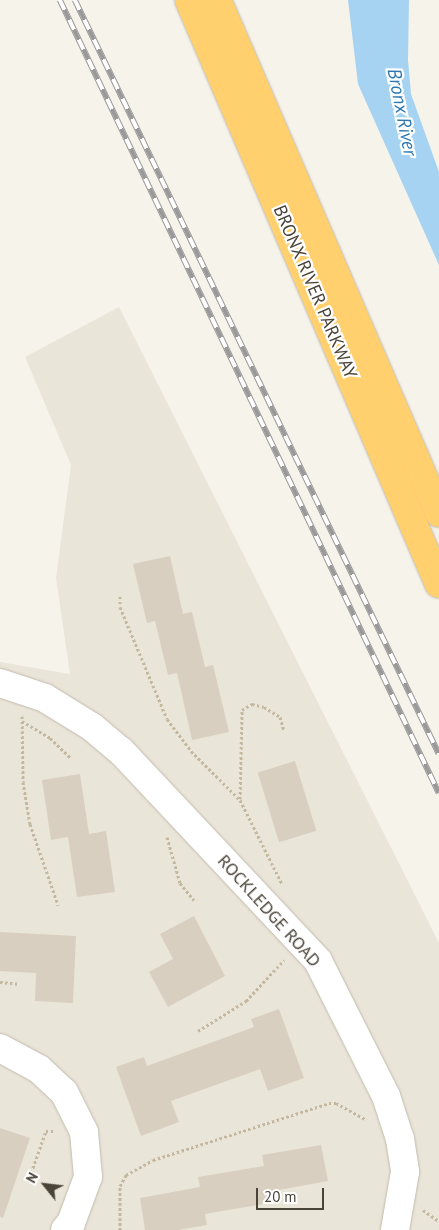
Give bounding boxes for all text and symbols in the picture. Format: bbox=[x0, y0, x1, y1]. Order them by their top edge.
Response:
water label: Bronx River bbox=[382, 66, 422, 158]
street label: BRONX RIVER PARKWAY bbox=[269, 202, 361, 382]
street label: ROCKLEDGE ROAD bbox=[213, 850, 325, 972]
north arrow bbox=[20, 1160, 70, 1210]
text: N bbox=[22, 1169, 42, 1186]
scale bar bbox=[259, 1178, 326, 1210]
text: 20 m bbox=[264, 1187, 297, 1206]

